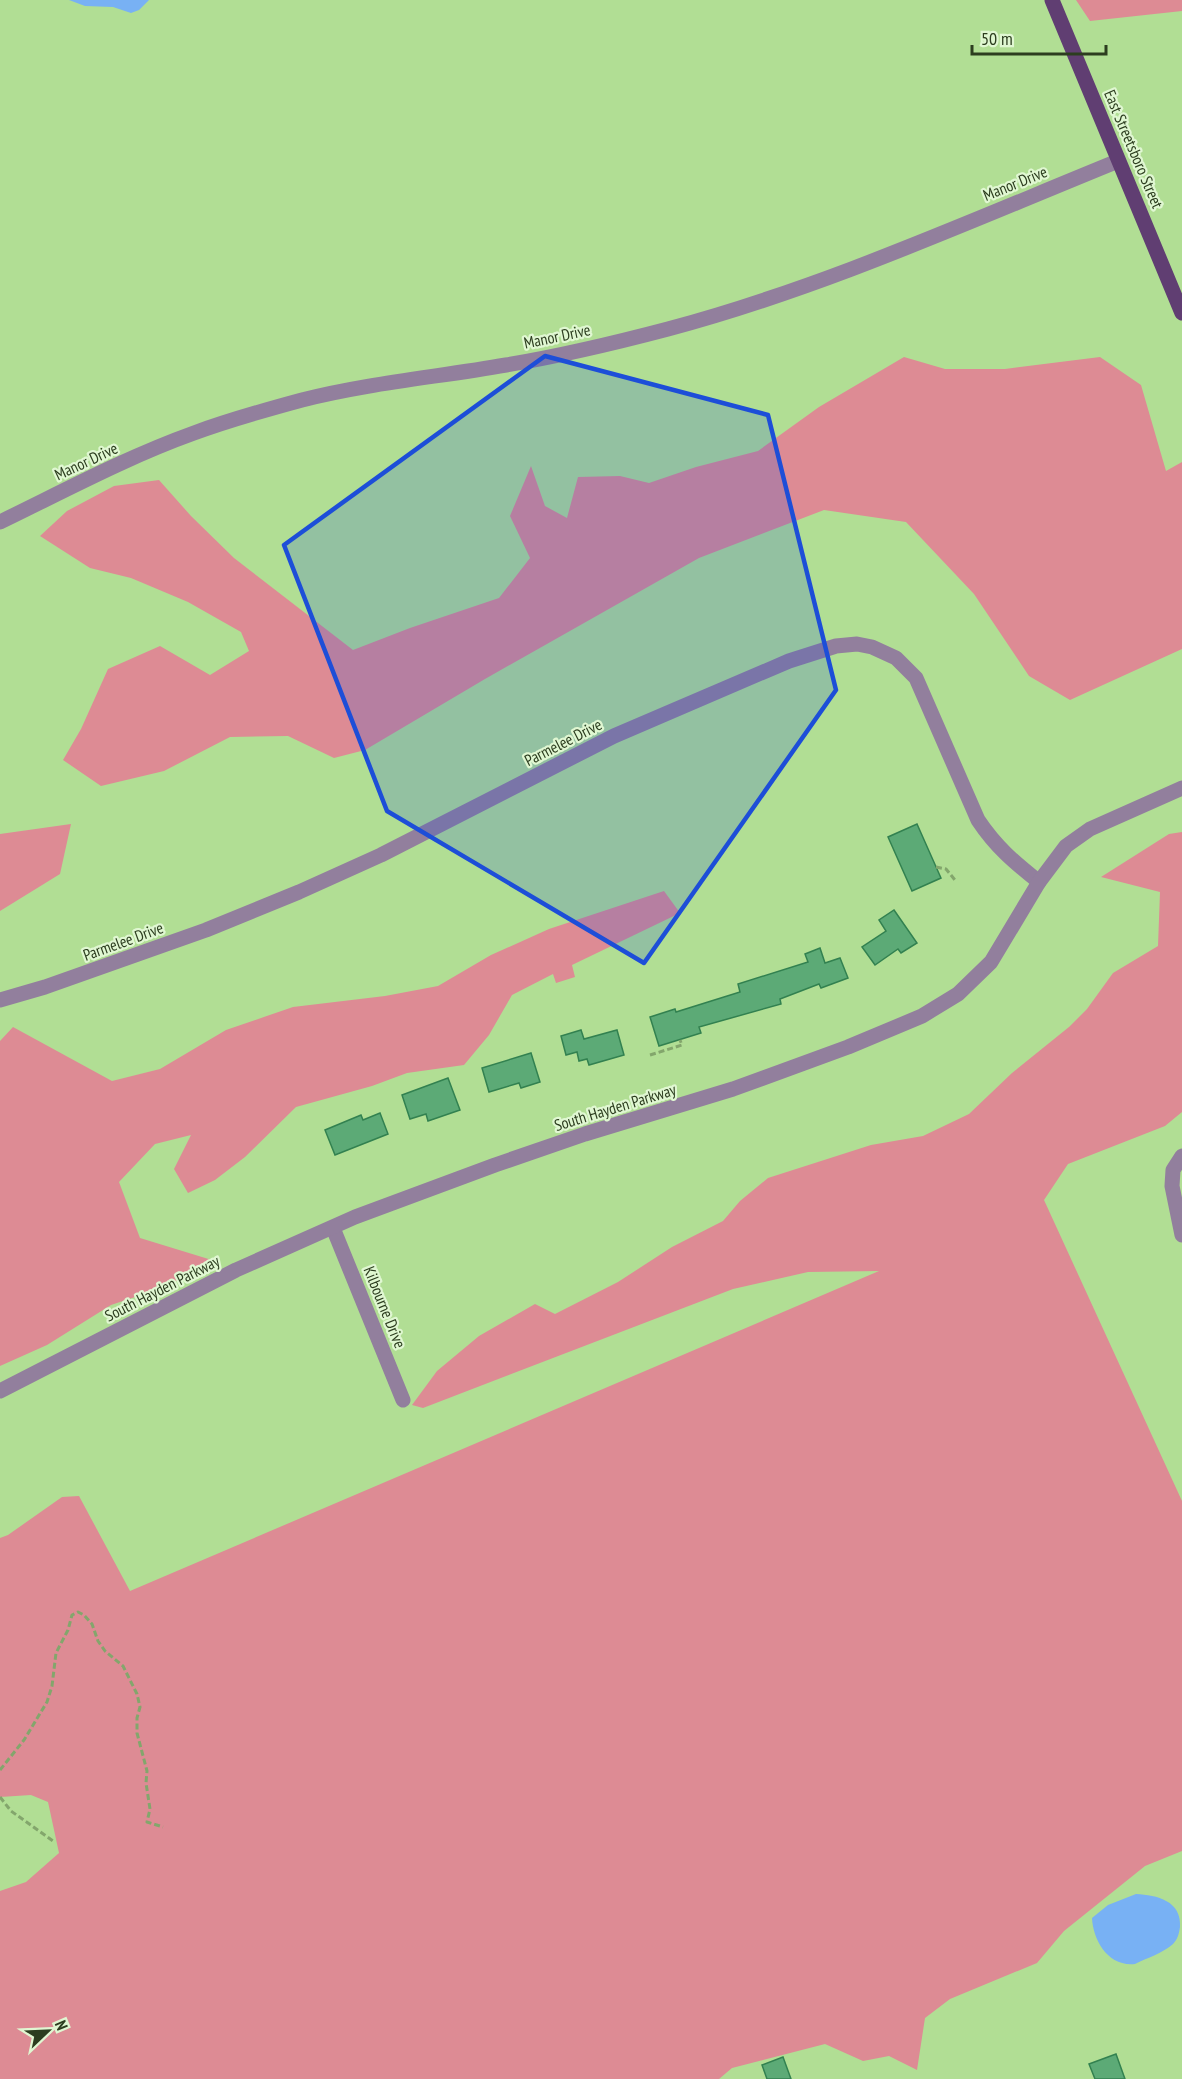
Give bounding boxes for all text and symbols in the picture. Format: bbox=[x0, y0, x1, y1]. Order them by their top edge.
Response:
scale bar bbox=[972, 18, 1106, 56]
text: 50 m bbox=[981, 27, 1013, 50]
street label: East Streetsboro Street bbox=[1100, 87, 1168, 212]
street label: Manor Drive bbox=[980, 161, 1050, 205]
street label: Manor Drive bbox=[522, 319, 592, 353]
street label: Manor Drive bbox=[51, 438, 121, 484]
street label: Parmelee Drive bbox=[521, 714, 605, 770]
street label: Parmelee Drive bbox=[80, 917, 166, 965]
street label: South Hayden Parkway bbox=[552, 1079, 678, 1135]
street label: South Hayden Parkway bbox=[101, 1250, 223, 1326]
street label: Kilbourne Drive bbox=[360, 1263, 410, 1351]
north arrow bbox=[18, 2001, 78, 2061]
text: N bbox=[51, 2017, 73, 2033]

